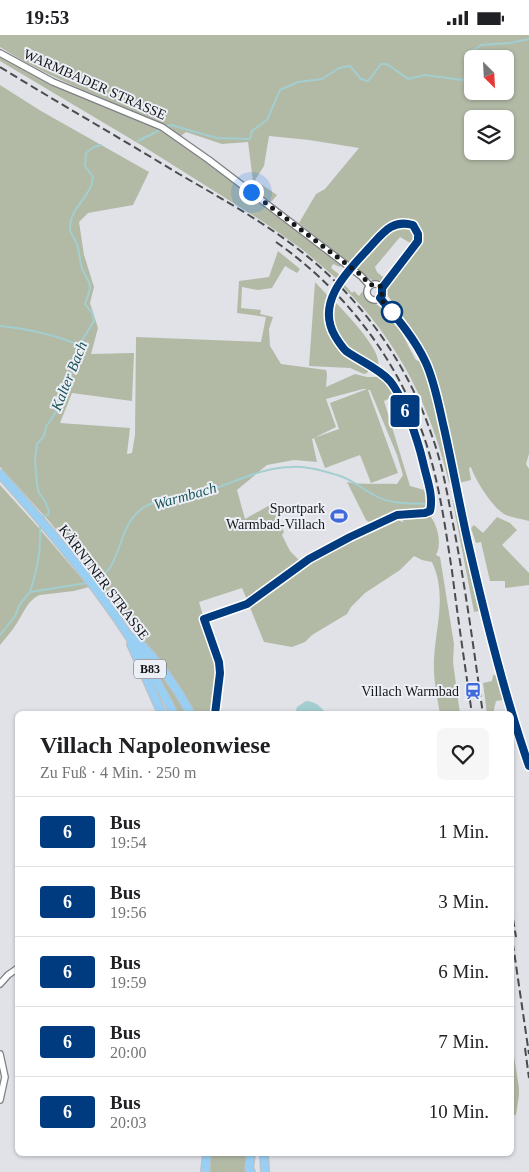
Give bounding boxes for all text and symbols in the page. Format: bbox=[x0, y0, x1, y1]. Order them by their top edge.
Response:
text: 19:53 bbox=[25, 7, 69, 28]
street label: WARMBADER STRASSE bbox=[21, 46, 168, 123]
north arrow bbox=[464, 50, 514, 100]
map controls bbox=[464, 50, 514, 160]
button: layers bbox=[464, 110, 514, 160]
your location bbox=[239, 180, 264, 205]
unlabelled marker bbox=[381, 301, 403, 323]
water label: Kalter Bach bbox=[48, 339, 90, 414]
line badge: 6 bbox=[389, 395, 421, 427]
text: 6 bbox=[401, 401, 410, 421]
water label: Warmbach bbox=[152, 479, 218, 513]
place label: Sportpark Warmbad-Villach bbox=[226, 501, 325, 532]
sports icon: Sportpark Warmbad-Villach bbox=[329, 506, 349, 526]
street label: KÄRNTNER STRASSE bbox=[56, 521, 152, 643]
road number: B83 bbox=[134, 659, 166, 679]
station icon: Villach Warmbad bbox=[463, 681, 483, 701]
place label: Villach Warmbad bbox=[361, 684, 459, 699]
button: heart bbox=[437, 728, 489, 780]
text: Villach Napoleonwiese bbox=[40, 732, 270, 758]
text: Zu Fuß · 4 Min. · 250 m bbox=[40, 764, 196, 781]
text: Bus bbox=[110, 812, 141, 833]
text: 1 Min. bbox=[438, 821, 489, 842]
text: 6 bbox=[63, 822, 72, 842]
text: 19:54 bbox=[110, 834, 146, 851]
text: Bus bbox=[110, 882, 141, 903]
text: 3 Min. bbox=[438, 891, 489, 912]
text: 6 bbox=[63, 892, 72, 912]
text: 19:56 bbox=[110, 904, 146, 921]
text: Bus bbox=[110, 952, 141, 973]
text: 6 Min. bbox=[438, 961, 489, 982]
text: 6 bbox=[63, 962, 72, 982]
text: 19:59 bbox=[110, 974, 146, 991]
text: Bus bbox=[110, 1022, 141, 1043]
text: 7 Min. bbox=[438, 1031, 489, 1052]
text: 6 bbox=[63, 1032, 72, 1052]
text: 20:00 bbox=[110, 1044, 146, 1061]
text: Bus bbox=[110, 1092, 141, 1113]
text: 10 Min. bbox=[429, 1101, 489, 1122]
text: 6 bbox=[63, 1102, 72, 1122]
text: 20:03 bbox=[110, 1114, 146, 1131]

